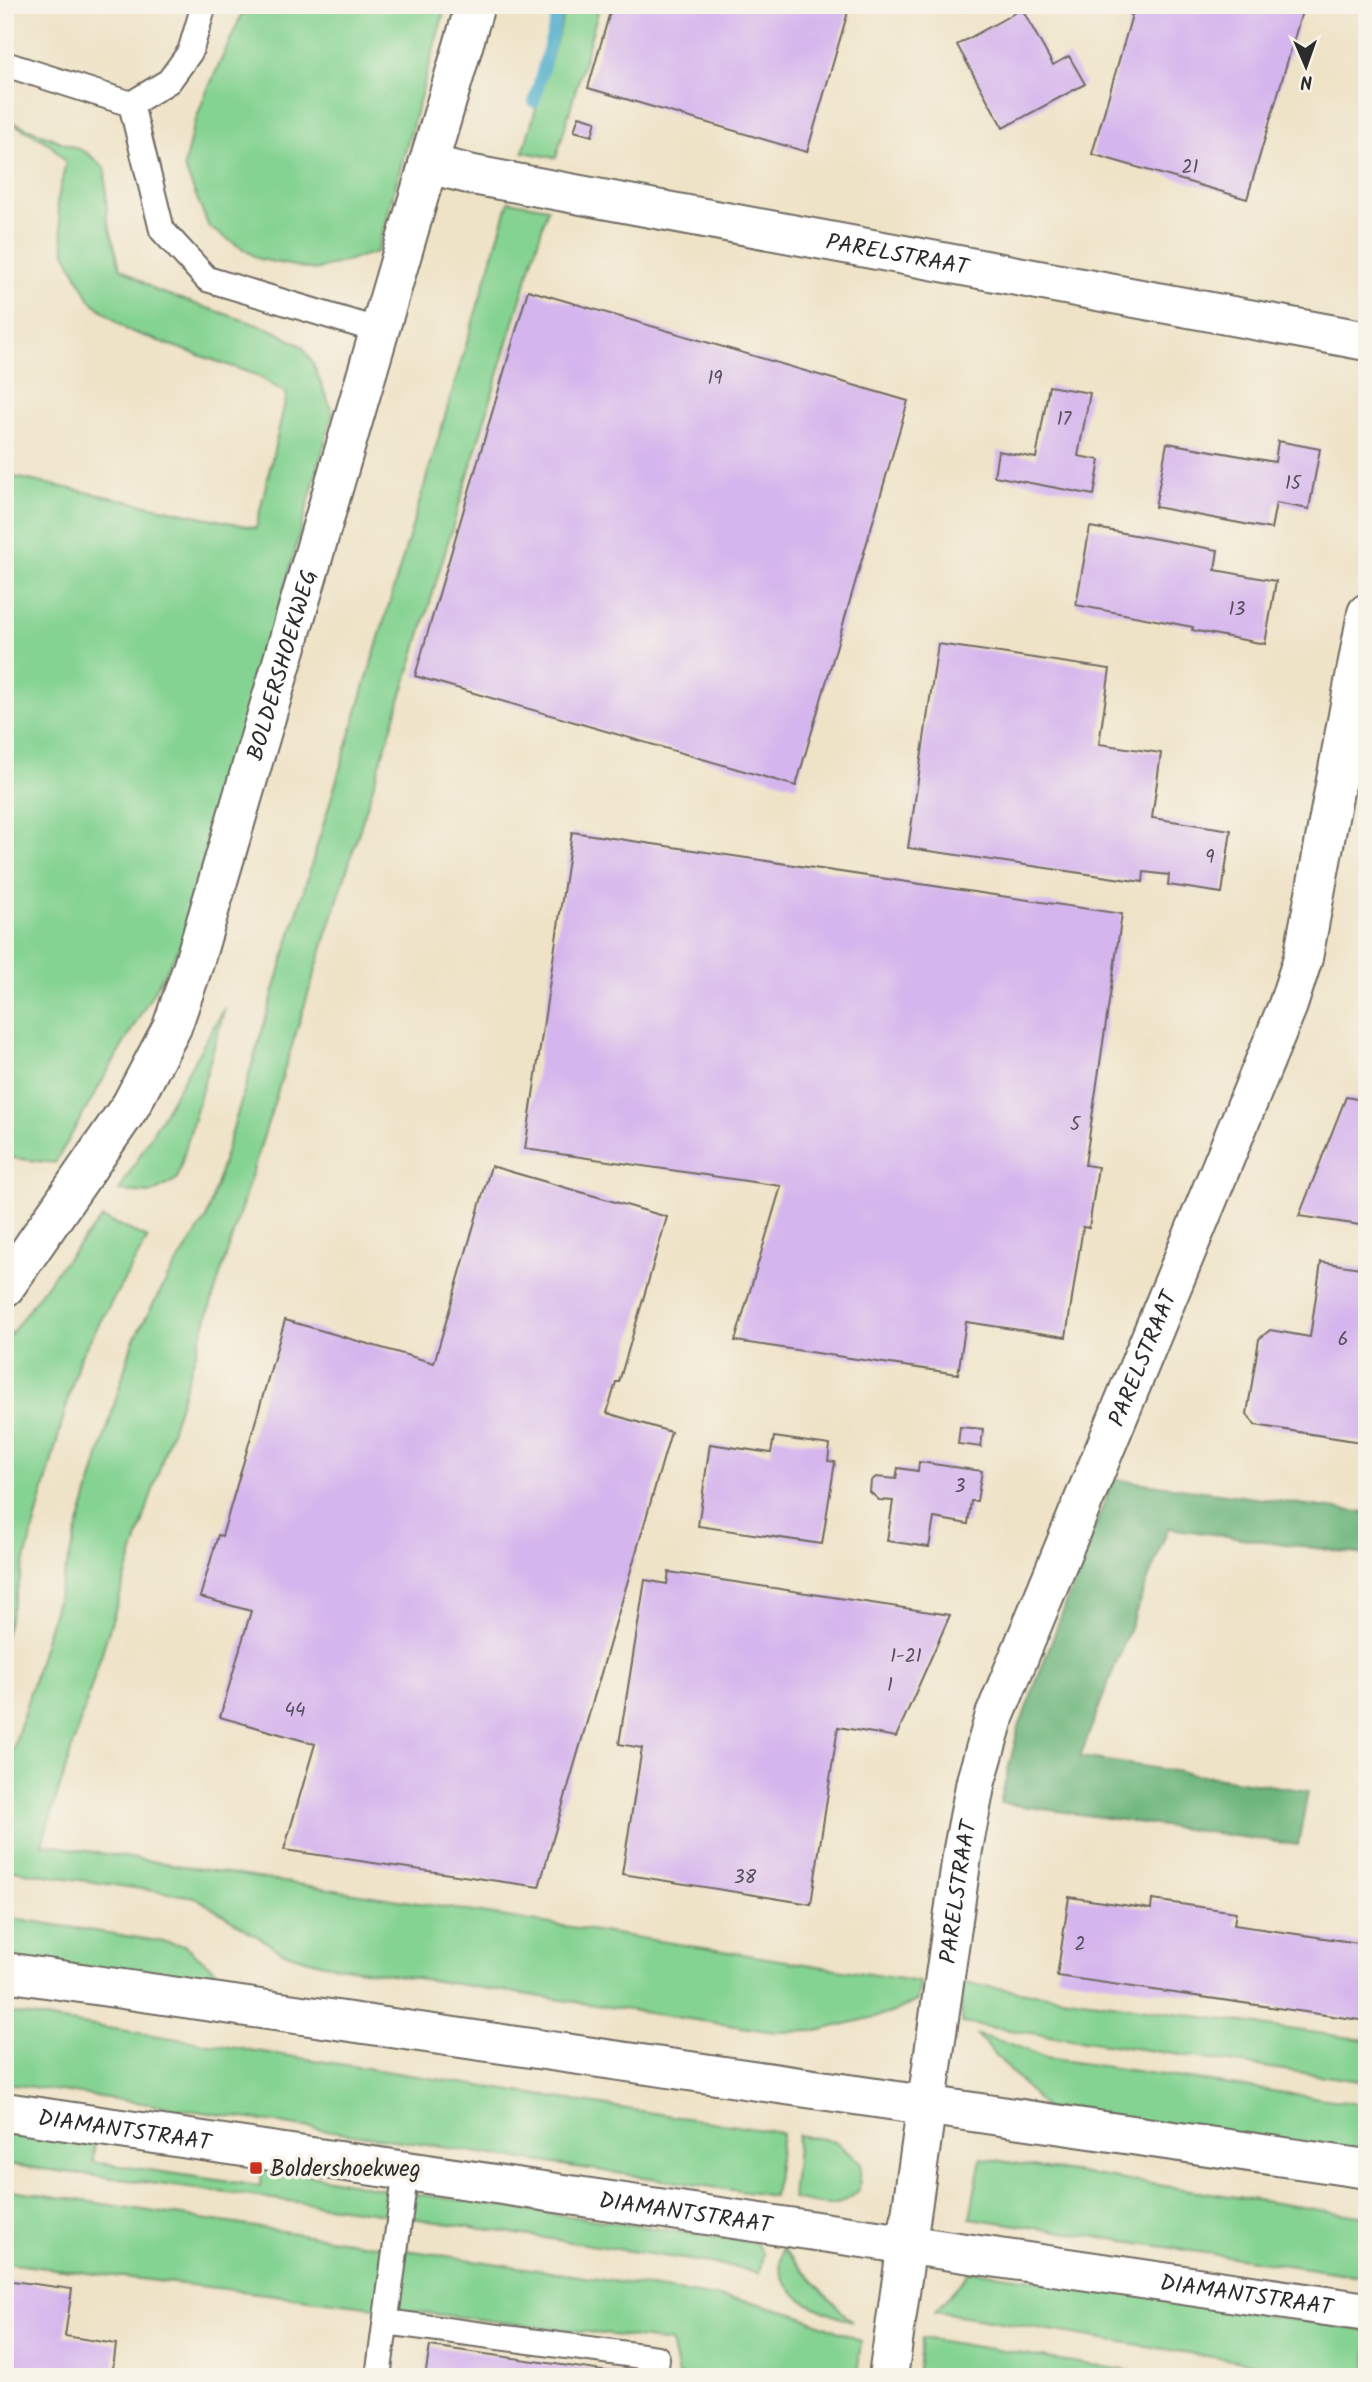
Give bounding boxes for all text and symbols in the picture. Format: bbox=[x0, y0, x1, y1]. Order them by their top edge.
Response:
north arrow bbox=[1270, 32, 1340, 102]
text: N bbox=[1300, 66, 1313, 96]
house number: 21 bbox=[1181, 153, 1199, 183]
street label: PARELSTRAAT bbox=[823, 225, 973, 287]
house number: 19 bbox=[707, 364, 723, 394]
house number: 17 bbox=[1057, 405, 1073, 435]
house number: 15 bbox=[1285, 469, 1303, 499]
street label: BOLDERSHOEKWEG bbox=[238, 565, 328, 765]
house number: 13 bbox=[1229, 595, 1246, 625]
house number: 9 bbox=[1205, 843, 1215, 873]
house number: 5 bbox=[1070, 1110, 1082, 1140]
street label: PARELSTRAAT bbox=[1100, 1284, 1189, 1433]
house number: 6 bbox=[1338, 1325, 1348, 1355]
house number: 3 bbox=[955, 1472, 966, 1502]
house number: 1-21 bbox=[890, 1642, 922, 1672]
house number: 1 bbox=[887, 1671, 893, 1701]
house number: 44 bbox=[285, 1696, 305, 1726]
street label: PARELSTRAAT bbox=[931, 1816, 988, 1966]
house number: 38 bbox=[734, 1863, 757, 1893]
house number: 2 bbox=[1074, 1930, 1086, 1960]
street label: DIAMANTSTRAAT bbox=[36, 2101, 215, 2162]
place label: Boldershoekweg bbox=[270, 2152, 421, 2188]
marker: Boldershoekweg bbox=[248, 2160, 264, 2176]
street label: DIAMANTSTRAAT bbox=[597, 2183, 776, 2245]
street label: DIAMANTSTRAAT bbox=[1158, 2266, 1337, 2327]

